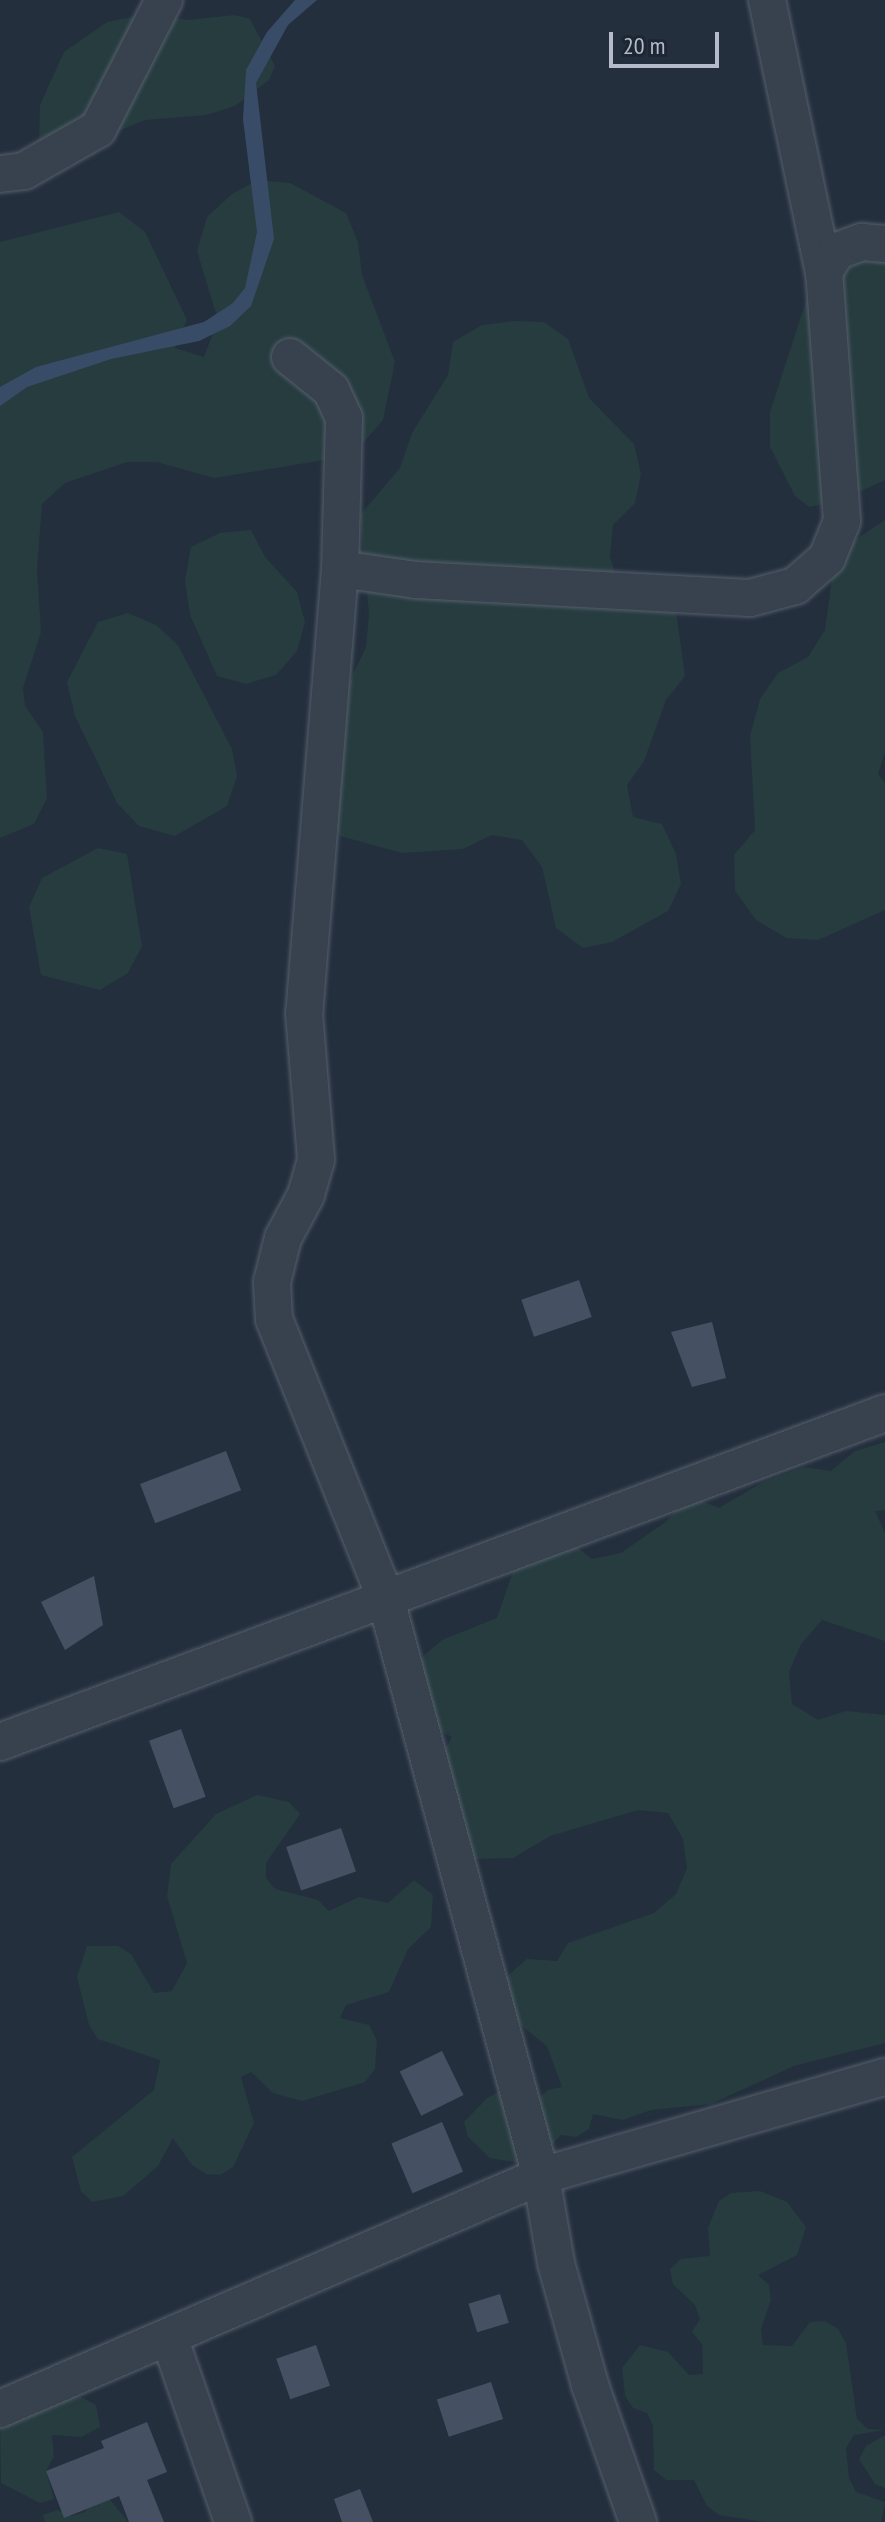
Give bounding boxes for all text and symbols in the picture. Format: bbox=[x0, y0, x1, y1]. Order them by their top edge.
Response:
scale bar bbox=[613, 16, 723, 66]
text: 20 m bbox=[623, 30, 665, 61]

